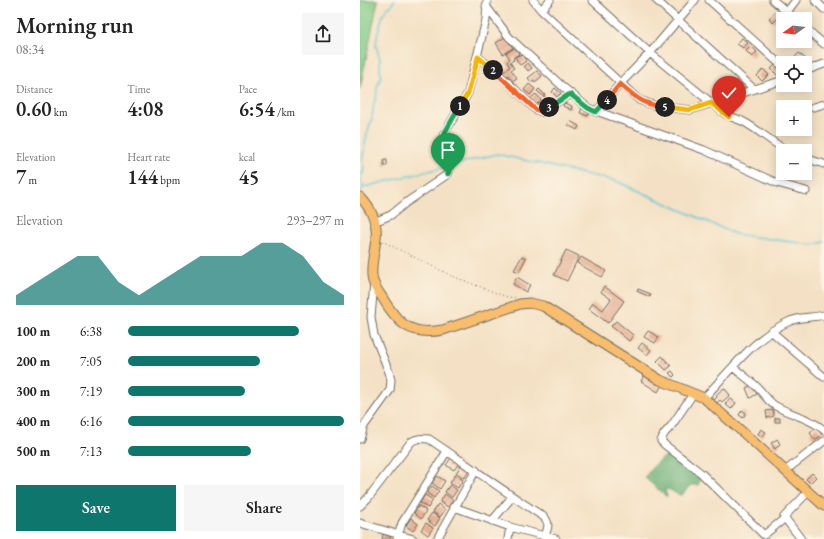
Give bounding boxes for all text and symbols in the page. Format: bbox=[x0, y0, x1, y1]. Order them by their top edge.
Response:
text: Morning run bbox=[16, 11, 134, 40]
north arrow bbox=[776, 12, 812, 48]
map controls bbox=[776, 12, 812, 180]
button: share bbox=[302, 13, 344, 55]
text: 08:34 bbox=[16, 41, 44, 58]
button: locate bbox=[776, 56, 812, 92]
pin: 2 bbox=[483, 60, 503, 80]
text: 2 bbox=[490, 63, 496, 77]
pin bbox=[712, 76, 746, 117]
text: Distance bbox=[16, 82, 53, 96]
text: Time bbox=[127, 82, 150, 96]
text: Pace bbox=[239, 82, 257, 96]
icon: check bbox=[718, 82, 740, 104]
pin: 4 bbox=[597, 90, 617, 110]
text: 4 bbox=[604, 93, 610, 107]
text: 0.60 bbox=[16, 96, 52, 122]
text: 4:08 bbox=[127, 96, 164, 122]
text: 6:54 bbox=[239, 96, 275, 122]
pin: 1 bbox=[450, 96, 470, 116]
pin: 3 bbox=[539, 97, 559, 117]
pin: 5 bbox=[655, 97, 675, 117]
text: 1 bbox=[457, 99, 463, 113]
text: 3 bbox=[546, 100, 552, 114]
text: 5 bbox=[662, 100, 668, 114]
button: + bbox=[776, 100, 812, 136]
text: km bbox=[52, 105, 68, 119]
text: /km bbox=[275, 105, 295, 119]
pin bbox=[431, 133, 465, 174]
icon: arrive bbox=[437, 139, 459, 161]
button: − bbox=[776, 144, 812, 180]
text: Elevation bbox=[16, 150, 56, 164]
text: Heart rate bbox=[127, 150, 170, 164]
text: kcal bbox=[239, 150, 255, 164]
text: 7 bbox=[16, 164, 26, 190]
text: 144 bbox=[127, 164, 158, 190]
text: 45 bbox=[239, 164, 259, 190]
text: m bbox=[26, 173, 37, 187]
text: bpm bbox=[158, 173, 180, 187]
text: Elevation bbox=[16, 212, 63, 229]
text: 293–297 m bbox=[287, 212, 344, 229]
text: 100 m bbox=[16, 323, 50, 340]
text: 6:38 bbox=[80, 323, 102, 340]
text: 200 m bbox=[16, 353, 50, 370]
text: 7:05 bbox=[80, 353, 102, 370]
text: 300 m bbox=[16, 383, 50, 400]
text: 7:19 bbox=[80, 383, 102, 400]
text: 400 m bbox=[16, 413, 50, 430]
text: 6:16 bbox=[80, 413, 102, 430]
text: 500 m bbox=[16, 443, 50, 460]
text: 7:13 bbox=[80, 443, 102, 460]
button: Save bbox=[16, 485, 176, 531]
button: Share bbox=[184, 485, 344, 531]

